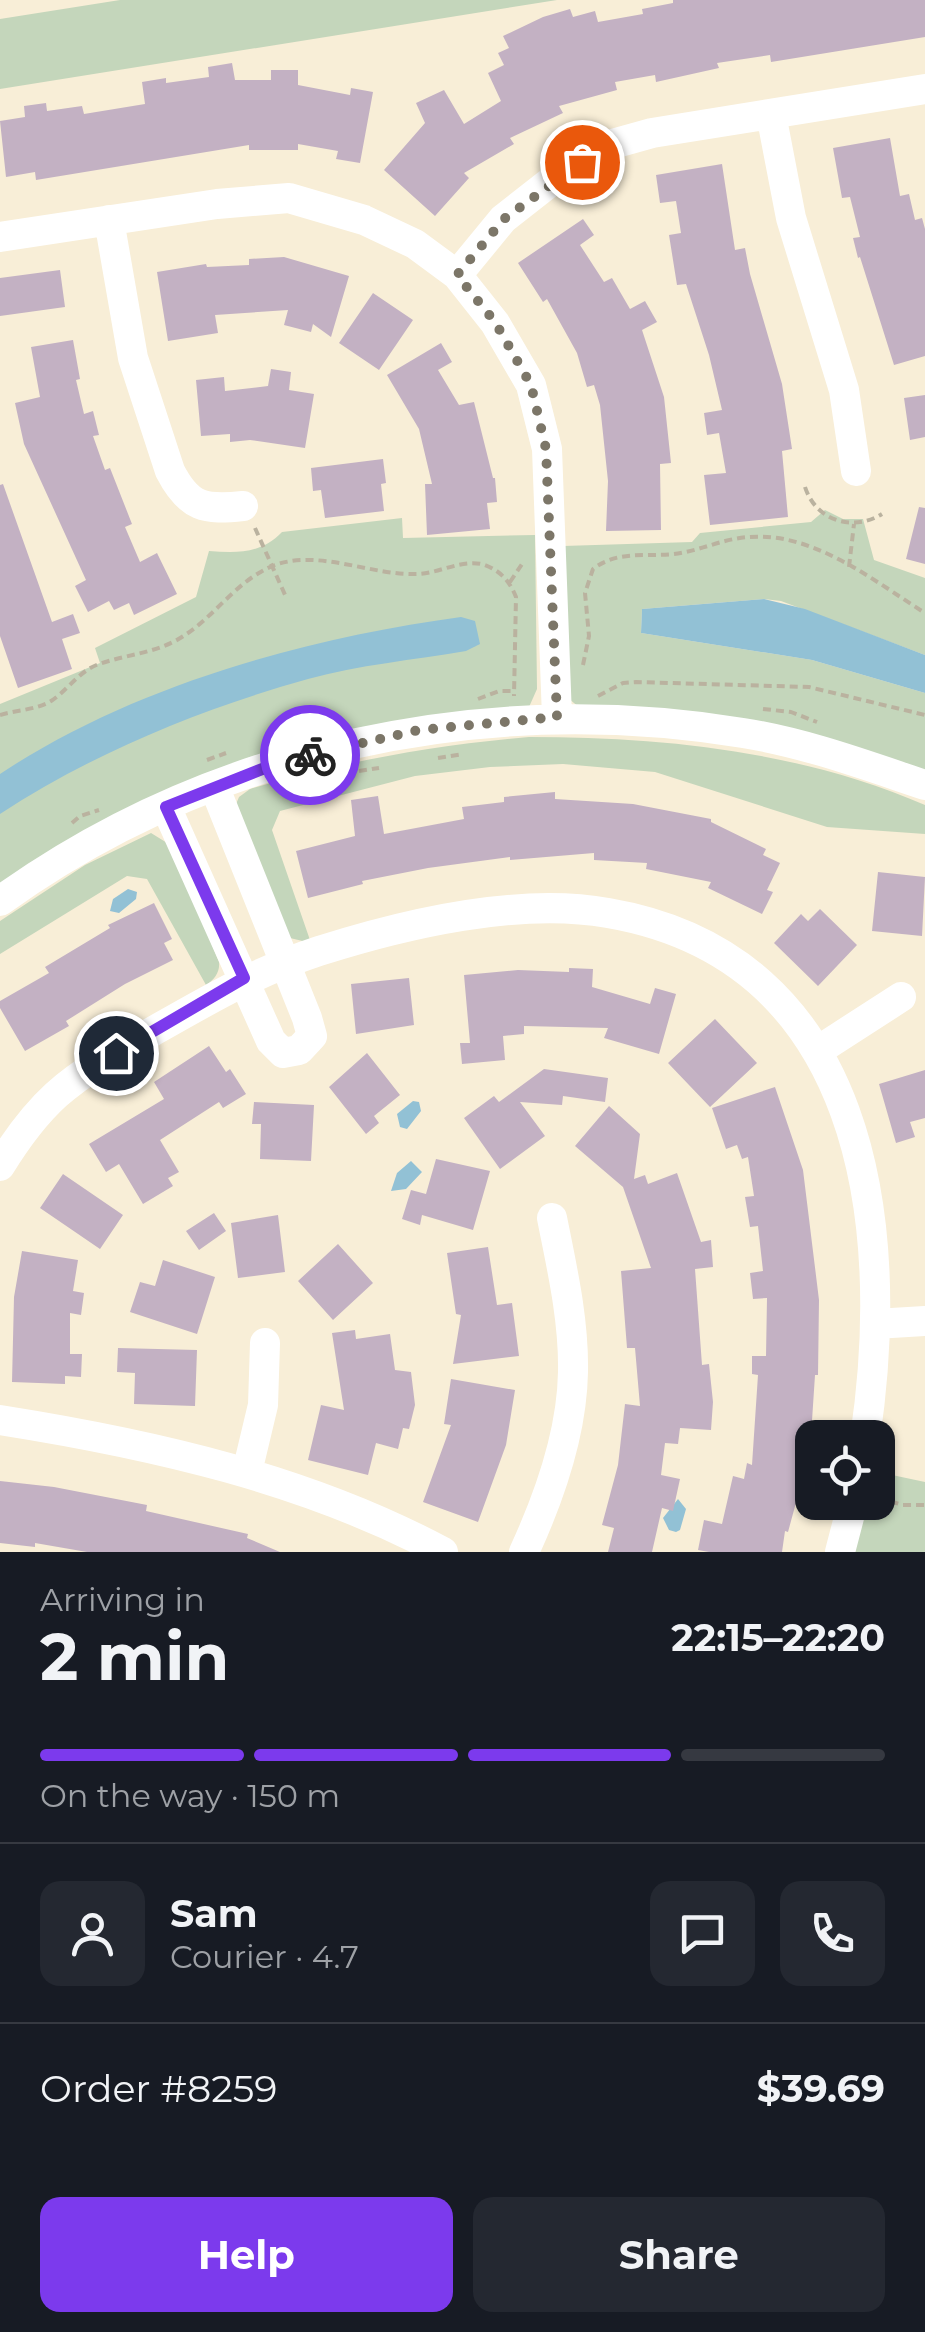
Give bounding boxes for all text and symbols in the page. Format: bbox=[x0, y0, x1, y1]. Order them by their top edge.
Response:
pin bbox=[540, 120, 625, 205]
icon: bag bbox=[555, 135, 610, 190]
courier bbox=[260, 705, 360, 805]
icon: bike bbox=[283, 728, 338, 783]
pin bbox=[74, 1011, 159, 1096]
icon: home bbox=[89, 1026, 144, 1081]
map controls bbox=[795, 1420, 895, 1520]
button: locate bbox=[795, 1420, 895, 1520]
text: Arriving in bbox=[40, 1580, 205, 1619]
text: 22:15–22:20 bbox=[671, 1614, 885, 1661]
text: 2 min bbox=[40, 1617, 229, 1696]
text: On the way · 150 m bbox=[40, 1776, 340, 1815]
button: person bbox=[40, 1881, 145, 1986]
button: chat bbox=[650, 1881, 755, 1986]
button: phone bbox=[780, 1881, 885, 1986]
text: Sam bbox=[170, 1890, 258, 1937]
text: Courier · 4.7 bbox=[170, 1937, 359, 1976]
text: Order #8259 bbox=[40, 2065, 277, 2112]
text: $39.69 bbox=[757, 2065, 885, 2112]
button: Help bbox=[40, 2197, 453, 2312]
button: Share bbox=[473, 2197, 885, 2312]

